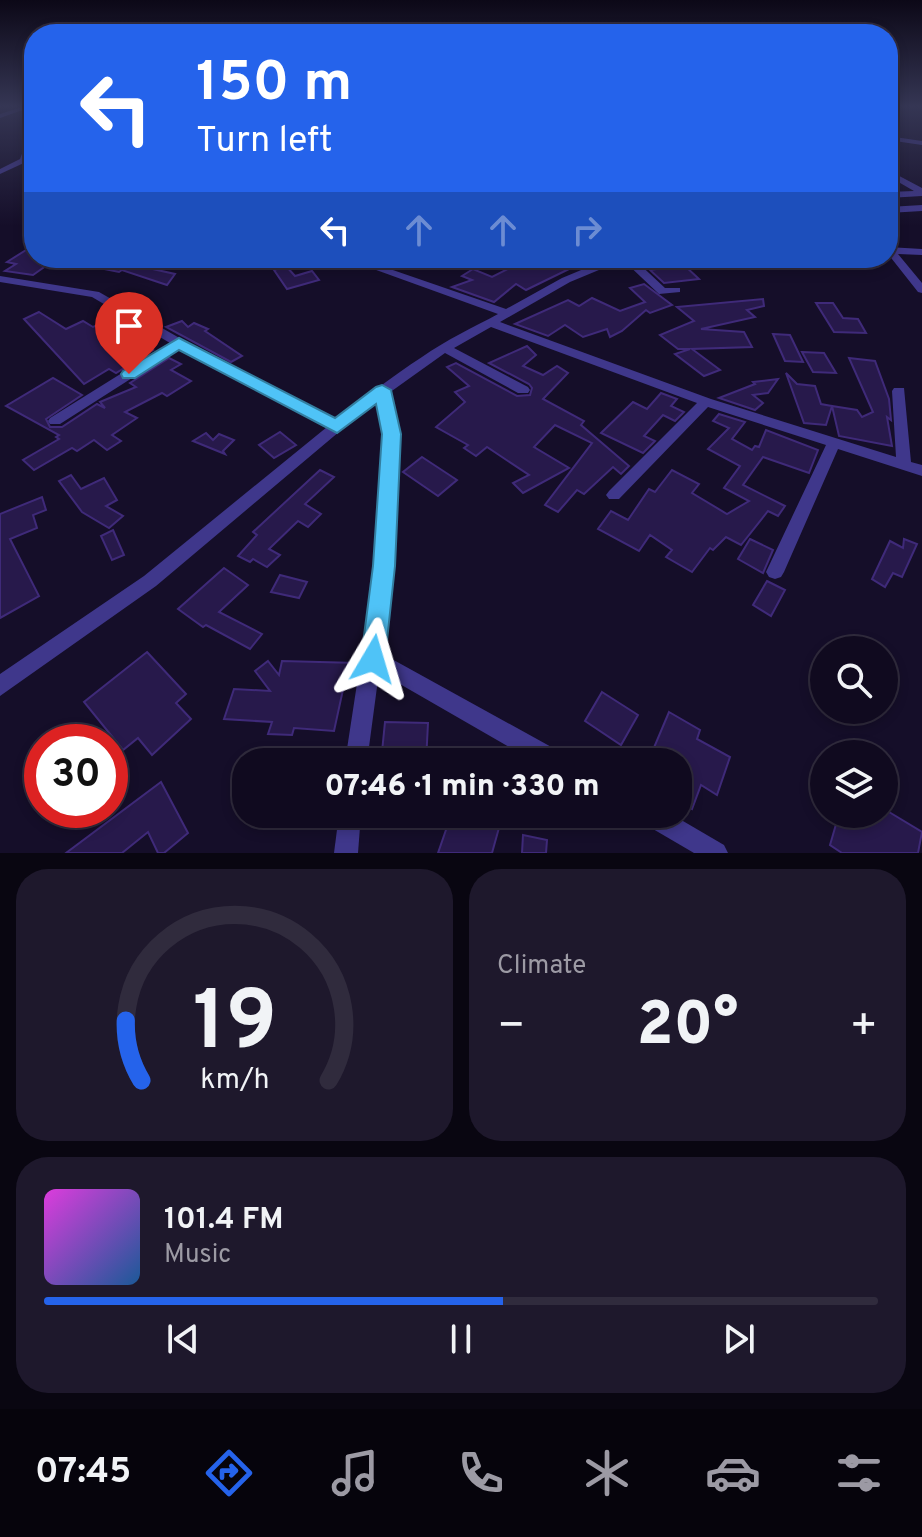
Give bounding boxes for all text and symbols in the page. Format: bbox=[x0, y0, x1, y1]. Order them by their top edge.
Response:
text: 150 m bbox=[196, 50, 352, 120]
icon: left bbox=[64, 56, 168, 160]
text: Turn left bbox=[196, 119, 333, 165]
icon: left bbox=[313, 208, 357, 252]
icon: ahead bbox=[397, 208, 441, 252]
icon: ahead bbox=[481, 208, 525, 252]
icon: right bbox=[565, 208, 609, 252]
pin bbox=[95, 292, 163, 374]
icon: arrive bbox=[107, 304, 151, 348]
position arrow bbox=[331, 617, 415, 701]
map controls bbox=[810, 636, 898, 828]
button: search bbox=[810, 636, 898, 724]
speed limit sign: 30 bbox=[24, 724, 128, 828]
button: layers bbox=[810, 740, 898, 828]
text: 07:46 · 1 min · 330 m bbox=[324, 769, 600, 806]
text: Climate bbox=[497, 950, 586, 983]
text: 19 bbox=[192, 974, 277, 1079]
text: 20° bbox=[637, 990, 738, 1066]
text: − bbox=[497, 1000, 525, 1056]
text: + bbox=[850, 1000, 878, 1056]
text: km/h bbox=[200, 1063, 269, 1099]
text: 101.4 FM bbox=[164, 1202, 283, 1239]
text: Music bbox=[164, 1239, 231, 1272]
icon: previous bbox=[161, 1317, 205, 1361]
icon: pause bbox=[439, 1317, 483, 1361]
icon: next bbox=[717, 1317, 761, 1361]
icon: directions bbox=[201, 1445, 257, 1501]
icon: music bbox=[327, 1445, 383, 1501]
icon: phone bbox=[453, 1445, 509, 1501]
icon: climate bbox=[579, 1445, 635, 1501]
icon: car bbox=[705, 1445, 761, 1501]
icon: filters bbox=[831, 1445, 887, 1501]
text: 07:45 bbox=[35, 1450, 131, 1496]

